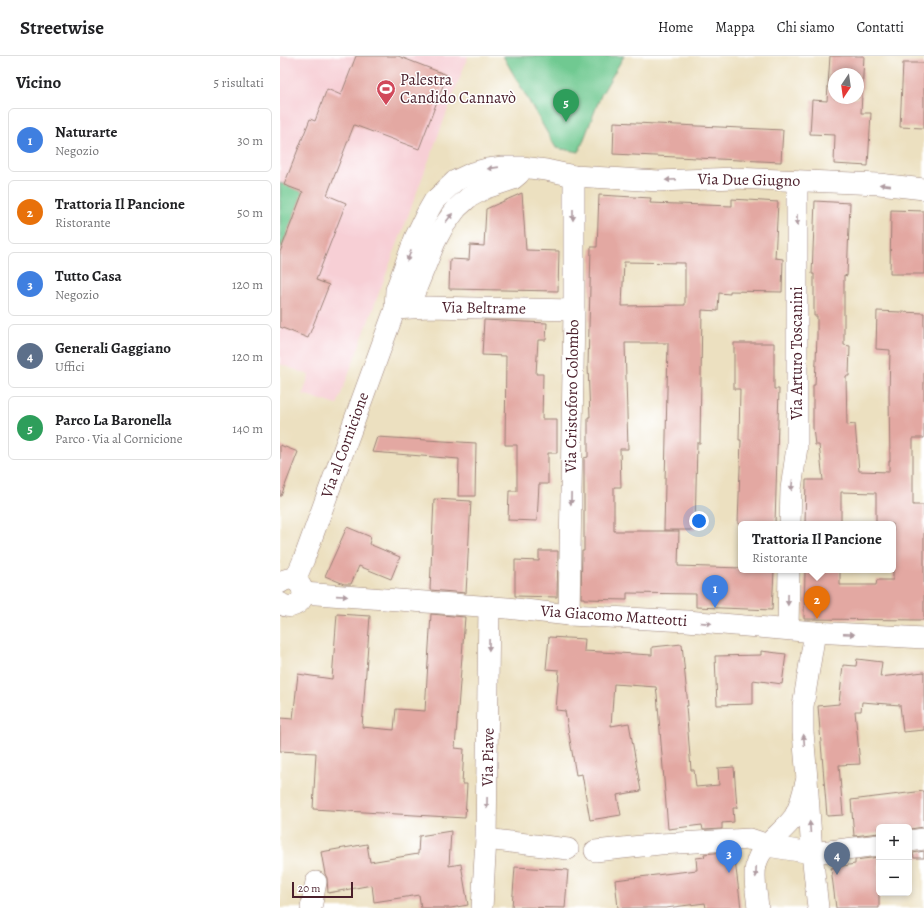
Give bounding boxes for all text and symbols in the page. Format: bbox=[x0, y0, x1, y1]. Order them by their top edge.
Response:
text: Streetwise bbox=[20, 15, 104, 41]
text: Home bbox=[658, 18, 693, 37]
text: Mappa bbox=[715, 18, 755, 37]
text: Chi siamo bbox=[777, 18, 835, 37]
text: Contatti bbox=[857, 18, 904, 37]
north arrow bbox=[828, 68, 864, 104]
place label: Palestra Candido Cannavò bbox=[400, 69, 516, 109]
text: Vicino bbox=[16, 71, 61, 94]
text: 5 risultati bbox=[213, 74, 264, 91]
sports icon: Palestra Candido Cannavò bbox=[375, 78, 397, 106]
pin: 5 bbox=[553, 89, 579, 122]
text: Naturarte bbox=[55, 122, 117, 142]
text: 1 bbox=[28, 132, 32, 149]
text: 30 m bbox=[237, 132, 263, 149]
text: Negozio bbox=[55, 142, 99, 159]
one-way arrow bbox=[487, 165, 499, 172]
street label: Via Due Giugno bbox=[696, 168, 801, 192]
one-way arrow bbox=[665, 177, 677, 184]
one-way arrow bbox=[879, 182, 891, 188]
text: Trattoria Il Pancione bbox=[55, 194, 185, 214]
text: 2 bbox=[27, 204, 33, 221]
text: 50 m bbox=[237, 204, 263, 221]
one-way arrow bbox=[570, 209, 576, 222]
one-way arrow bbox=[445, 213, 454, 224]
text: Ristorante bbox=[55, 214, 111, 231]
one-way arrow bbox=[794, 214, 800, 227]
one-way arrow bbox=[405, 250, 411, 262]
text: Tutto Casa bbox=[55, 266, 122, 286]
text: 3 bbox=[27, 276, 33, 293]
text: 120 m bbox=[232, 276, 263, 293]
text: Negozio bbox=[55, 286, 99, 303]
street label: Via Arturo Toscanini bbox=[786, 286, 808, 421]
street label: Via Beltrame bbox=[441, 296, 526, 320]
street label: Via Cristoforo Colombo bbox=[560, 319, 584, 474]
text: Generali Gaggiano bbox=[55, 338, 171, 358]
text: 4 bbox=[27, 348, 33, 365]
text: 120 m bbox=[232, 348, 263, 365]
text: Uffici bbox=[55, 358, 85, 375]
street label: Via al Cornicione bbox=[315, 389, 374, 502]
text: Parco La Baronella bbox=[55, 410, 172, 430]
text: 5 bbox=[27, 420, 33, 437]
text: 140 m bbox=[232, 420, 263, 437]
text: Parco · Via al Cornicione bbox=[55, 430, 183, 447]
one-way arrow bbox=[788, 479, 795, 492]
one-way arrow bbox=[568, 493, 574, 506]
your location bbox=[689, 511, 709, 531]
popup bbox=[738, 521, 896, 573]
text: Trattoria Il Pancione bbox=[752, 529, 882, 549]
text: Ristorante bbox=[752, 549, 808, 566]
pin: 1 bbox=[702, 575, 728, 608]
pin: 2 bbox=[804, 586, 830, 619]
one-way arrow bbox=[336, 593, 348, 599]
one-way arrow bbox=[785, 594, 792, 606]
street label: Via Giacomo Matteotti bbox=[539, 600, 688, 632]
one-way arrow bbox=[700, 619, 712, 626]
one-way arrow bbox=[843, 631, 856, 637]
one-way arrow bbox=[486, 639, 492, 652]
street label: Via Piave bbox=[476, 728, 500, 787]
one-way arrow bbox=[800, 734, 807, 746]
one-way arrow bbox=[484, 797, 490, 810]
one-way arrow bbox=[807, 821, 814, 833]
map controls bbox=[876, 824, 912, 896]
button: + bbox=[876, 824, 912, 860]
pin: 3 bbox=[716, 840, 742, 873]
pin: 4 bbox=[824, 842, 850, 875]
button: − bbox=[876, 860, 912, 896]
one-way arrow bbox=[752, 866, 759, 878]
scale bar bbox=[292, 880, 353, 899]
text: 20 m bbox=[298, 881, 320, 896]

